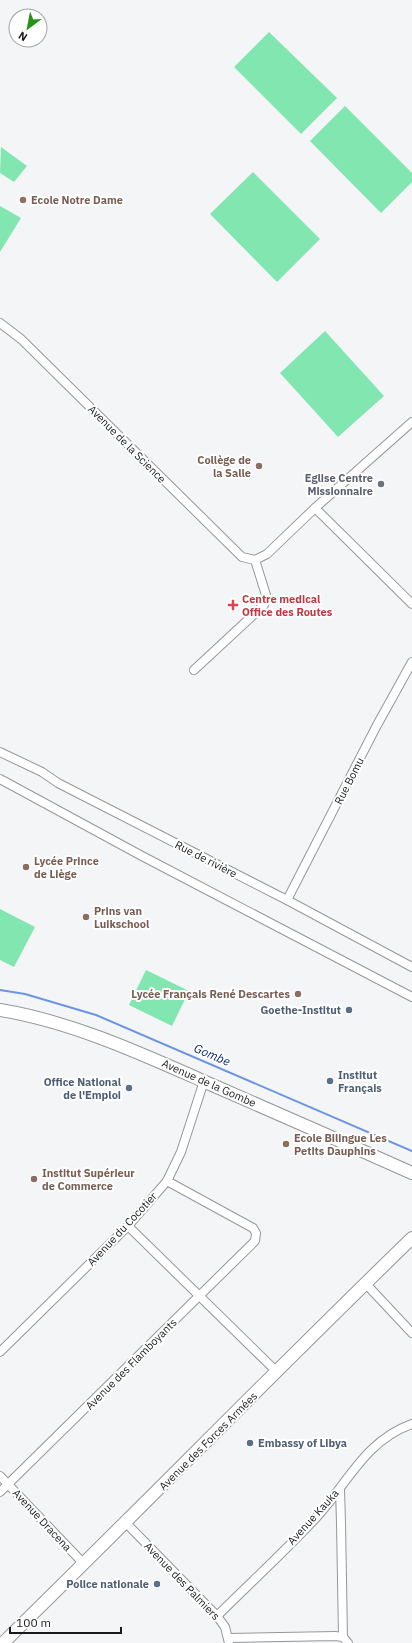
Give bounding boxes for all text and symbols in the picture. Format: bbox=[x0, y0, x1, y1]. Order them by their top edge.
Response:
north arrow bbox=[8, 8, 48, 48]
text: N bbox=[16, 28, 30, 45]
place label: Ecole Notre Dame bbox=[31, 193, 123, 207]
marker: Ecole Notre Dame bbox=[18, 195, 28, 205]
street label: Avenue de la Science bbox=[85, 402, 169, 486]
place label: Collège de la Salle bbox=[197, 453, 251, 480]
marker: Collège de la Salle bbox=[254, 461, 264, 471]
place label: Eglise Centre Missionnaire bbox=[305, 471, 373, 498]
marker: Eglise Centre Missionnaire bbox=[376, 479, 386, 489]
place label: Centre medical Office des Routes bbox=[242, 592, 333, 619]
marker: Centre medical Office des Routes bbox=[227, 599, 239, 611]
street label: Rue Bomu bbox=[331, 755, 367, 807]
street label: Rue de rivière bbox=[173, 837, 239, 881]
place label: Lycée Prince de Liège bbox=[34, 854, 99, 881]
marker: Lycée Prince de Liège bbox=[21, 862, 31, 872]
place label: Prins van Luikschool bbox=[94, 904, 150, 931]
marker: Prins van Luikschool bbox=[81, 912, 91, 922]
place label: Lycée Français René Descartes bbox=[131, 987, 290, 1001]
marker: Lycée Français René Descartes bbox=[293, 989, 303, 999]
place label: Goethe-Institut bbox=[260, 1003, 341, 1017]
marker: Goethe-Institut bbox=[344, 1005, 354, 1015]
water label: Gombe bbox=[192, 1040, 232, 1069]
street label: Avenue de la Gombe bbox=[160, 1056, 258, 1110]
place label: Institut Français bbox=[338, 1068, 382, 1095]
place label: Office National de l'Emploi bbox=[44, 1075, 122, 1102]
marker: Institut Français bbox=[325, 1076, 335, 1086]
marker: Office National de l'Emploi bbox=[124, 1083, 134, 1093]
place label: Ecole Bilingue Les Petits Dauphins bbox=[294, 1131, 387, 1158]
marker: Ecole Bilingue Les Petits Dauphins bbox=[281, 1139, 291, 1149]
place label: Institut Supérieur de Commerce bbox=[42, 1166, 135, 1193]
marker: Institut Supérieur de Commerce bbox=[29, 1174, 39, 1184]
street label: Avenue du Cocotier bbox=[84, 1189, 160, 1269]
street label: Avenue des Flamboyants bbox=[82, 1315, 180, 1413]
street label: Avenue des Forces Armées bbox=[156, 1389, 260, 1493]
place label: Embassy of Libya bbox=[258, 1436, 347, 1450]
marker: Embassy of Libya bbox=[245, 1438, 255, 1448]
street label: Avenue Dracena bbox=[10, 1486, 75, 1554]
street label: Avenue Kauka bbox=[284, 1486, 342, 1548]
street label: Avenue des Palmiers bbox=[141, 1539, 223, 1623]
place label: Police nationale bbox=[66, 1577, 149, 1591]
marker: Police nationale bbox=[152, 1579, 162, 1589]
scale bar bbox=[10, 1609, 121, 1635]
text: 100 m bbox=[16, 1615, 51, 1630]

